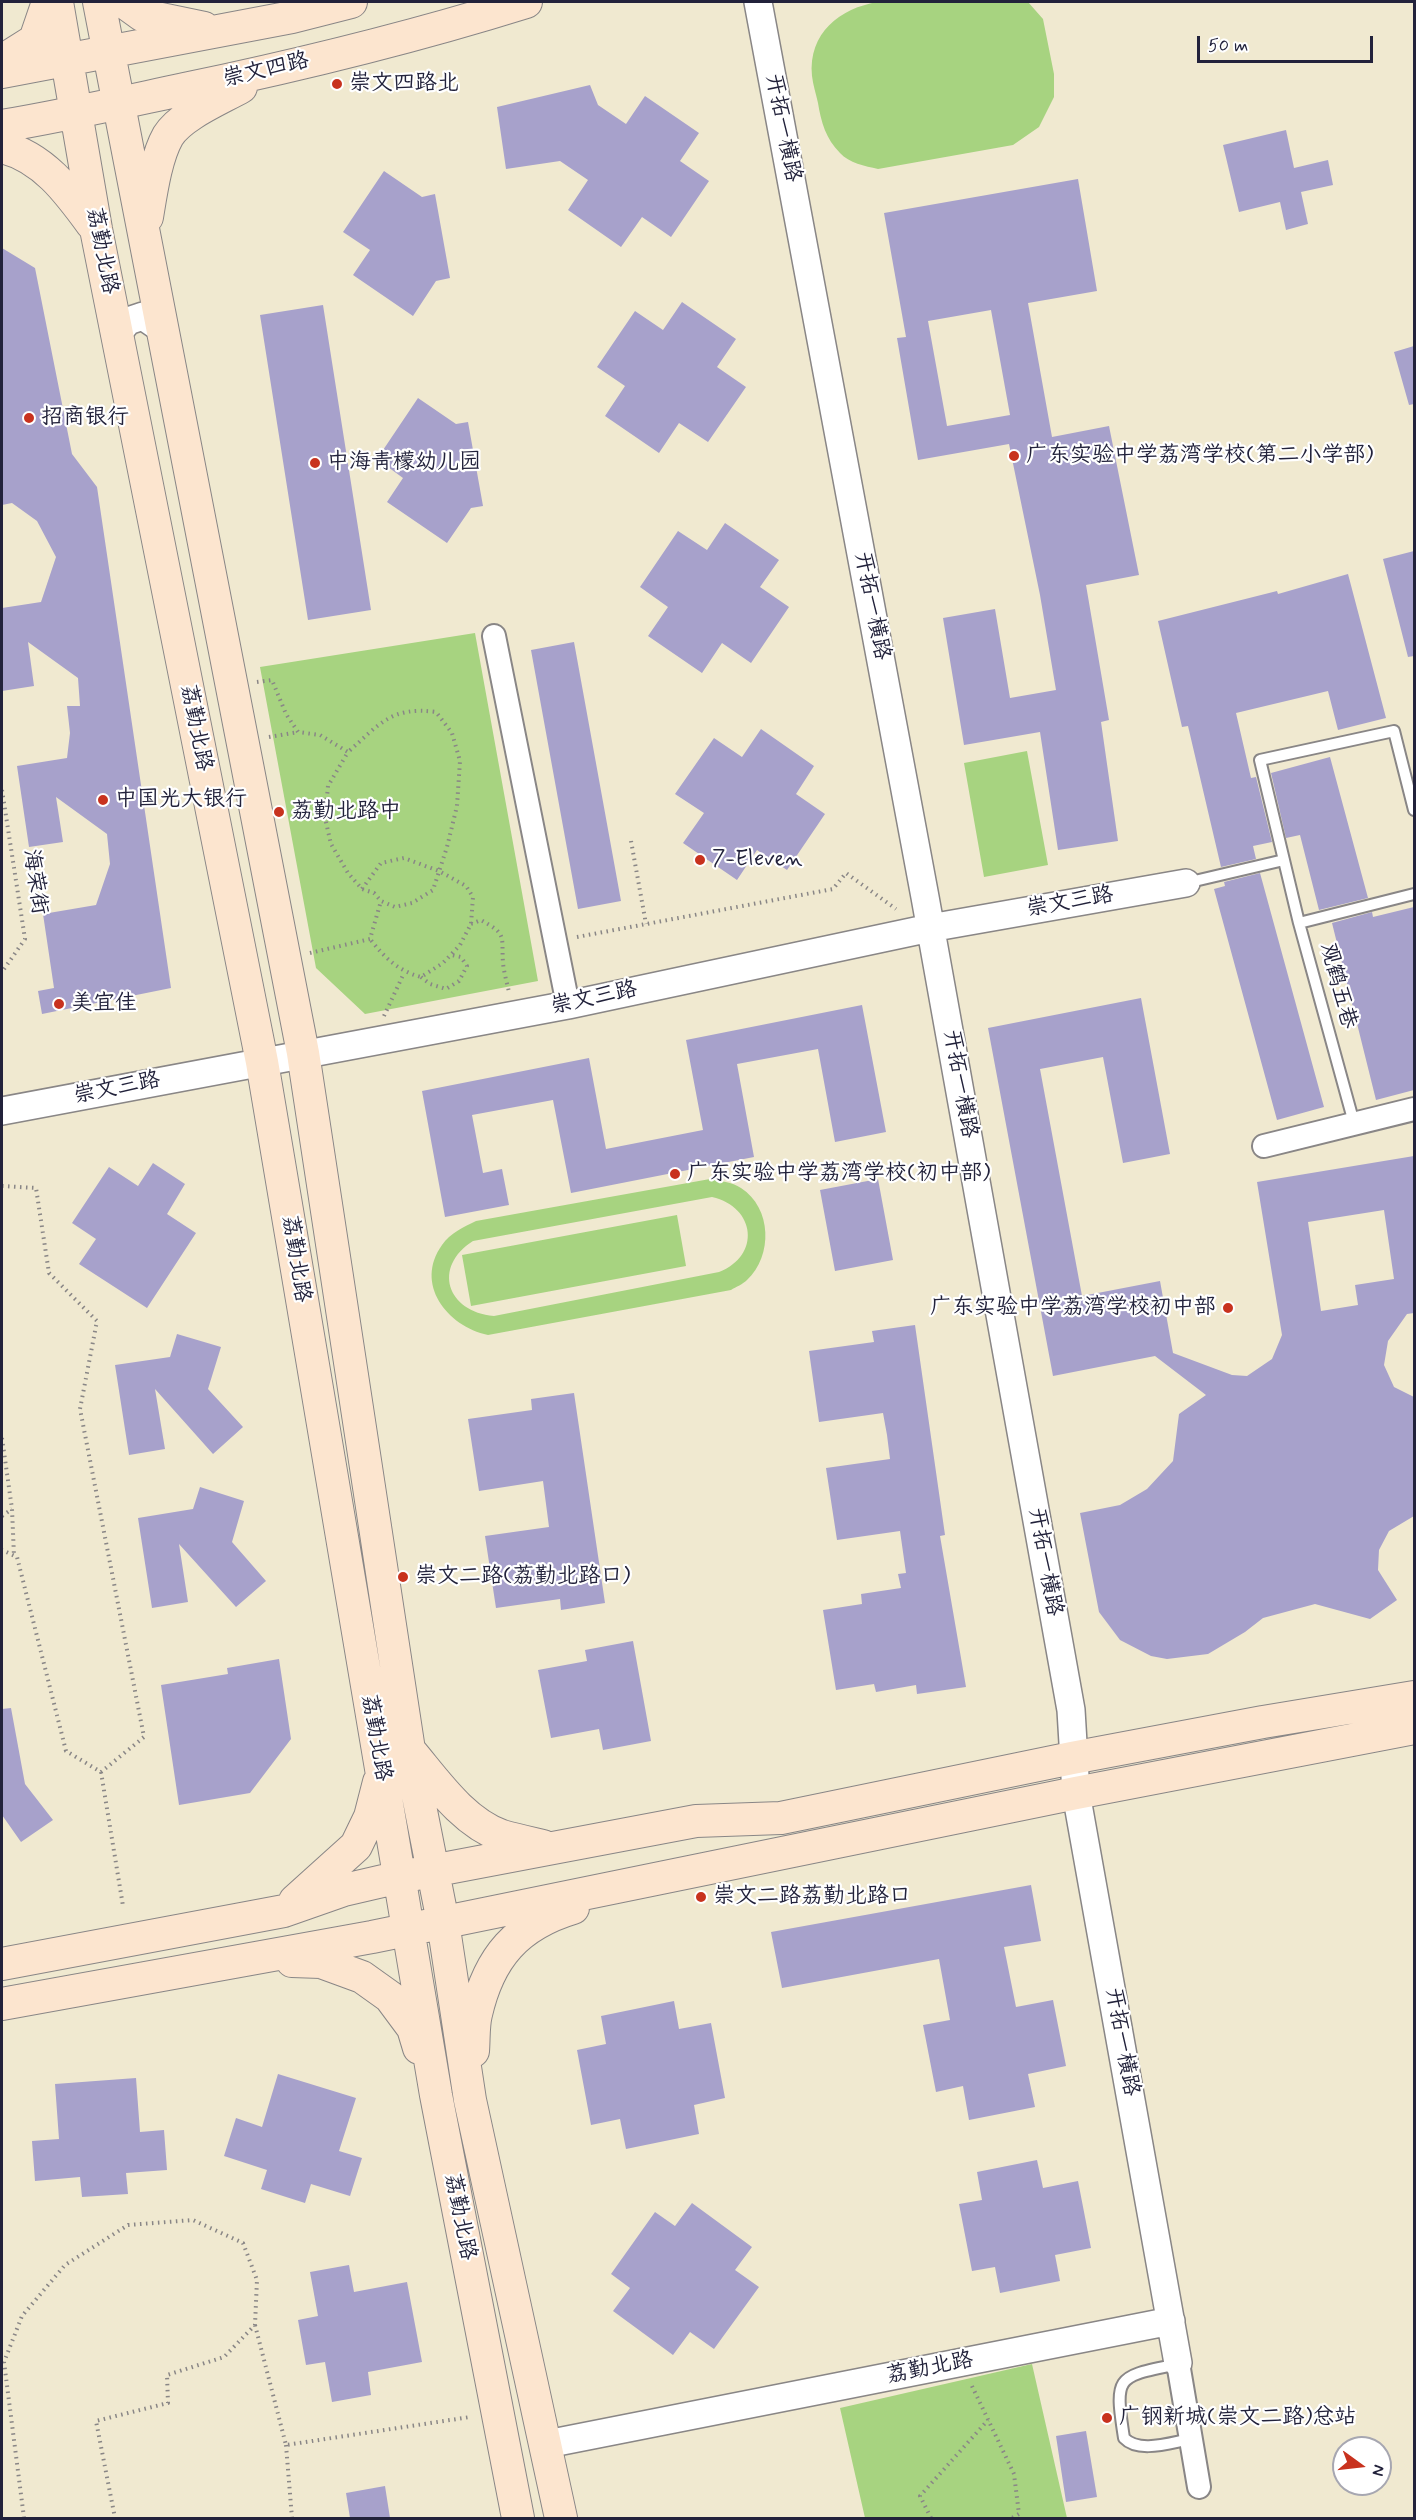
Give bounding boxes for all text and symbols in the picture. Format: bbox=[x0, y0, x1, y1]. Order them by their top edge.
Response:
scale bar bbox=[1200, 24, 1376, 62]
text: 50 m bbox=[1208, 34, 1248, 58]
street label: 崇文四路 bbox=[220, 48, 312, 94]
place label: 崇文四路北 bbox=[349, 71, 459, 97]
street label: 开拓一横路 bbox=[759, 71, 805, 185]
marker: 崇文四路北 bbox=[330, 77, 344, 91]
street label: 荔勤北路 bbox=[80, 205, 122, 297]
place label: 招商银行 bbox=[41, 405, 129, 431]
marker: 招商银行 bbox=[22, 411, 36, 425]
place label: 广东实验中学荔湾学校(第二小学部) bbox=[1026, 443, 1373, 469]
marker: 广东实验中学荔湾学校(第二小学部) bbox=[1007, 449, 1021, 463]
place label: 中海青檬幼儿园 bbox=[327, 450, 481, 476]
marker: 中海青檬幼儿园 bbox=[308, 456, 322, 470]
street label: 开拓一横路 bbox=[848, 549, 894, 663]
street label: 荔勤北路 bbox=[174, 682, 216, 774]
place label: 中国光大银行 bbox=[115, 787, 247, 813]
marker: 中国光大银行 bbox=[96, 793, 110, 807]
place label: 荔勤北路中 bbox=[291, 799, 401, 825]
marker: 荔勤北路中 bbox=[272, 805, 286, 819]
street label: 海荣街 bbox=[16, 847, 52, 917]
place label: 7-Eleven bbox=[712, 847, 802, 873]
marker: 7-Eleven bbox=[693, 853, 707, 867]
street label: 崇文三路 bbox=[1024, 882, 1116, 924]
street label: 观鹤五巷 bbox=[1313, 940, 1361, 1032]
street label: 崇文三路 bbox=[548, 977, 640, 1021]
place label: 美宜佳 bbox=[71, 991, 137, 1017]
marker: 美宜佳 bbox=[52, 997, 66, 1011]
street label: 开拓一横路 bbox=[936, 1028, 982, 1140]
street label: 崇文三路 bbox=[71, 1068, 163, 1110]
place label: 广东实验中学荔湾学校(初中部) bbox=[687, 1161, 990, 1187]
marker: 广东实验中学荔湾学校(初中部) bbox=[668, 1167, 682, 1181]
street label: 荔勤北路 bbox=[275, 1213, 315, 1305]
place label: 广东实验中学荔湾学校初中部 bbox=[930, 1295, 1216, 1321]
marker: 广东实验中学荔湾学校初中部 bbox=[1221, 1301, 1235, 1315]
street label: 开拓一横路 bbox=[1021, 1506, 1067, 1618]
place label: 崇文二路(荔勤北路口) bbox=[415, 1564, 630, 1590]
marker: 崇文二路(荔勤北路口) bbox=[396, 1570, 410, 1584]
street label: 荔勤北路 bbox=[354, 1692, 396, 1784]
place label: 崇文二路荔勤北路口 bbox=[713, 1884, 911, 1910]
marker: 崇文二路荔勤北路口 bbox=[694, 1890, 708, 1904]
street label: 开拓一横路 bbox=[1098, 1986, 1144, 2098]
street label: 荔勤北路 bbox=[438, 2171, 480, 2263]
street label: 荔勤北路 bbox=[884, 2348, 976, 2390]
place label: 广钢新城(崇文二路)总站 bbox=[1119, 2405, 1356, 2431]
marker: 广钢新城(崇文二路)总站 bbox=[1100, 2411, 1114, 2425]
north arrow bbox=[1332, 2436, 1392, 2496]
text: N bbox=[1366, 2462, 1389, 2478]

